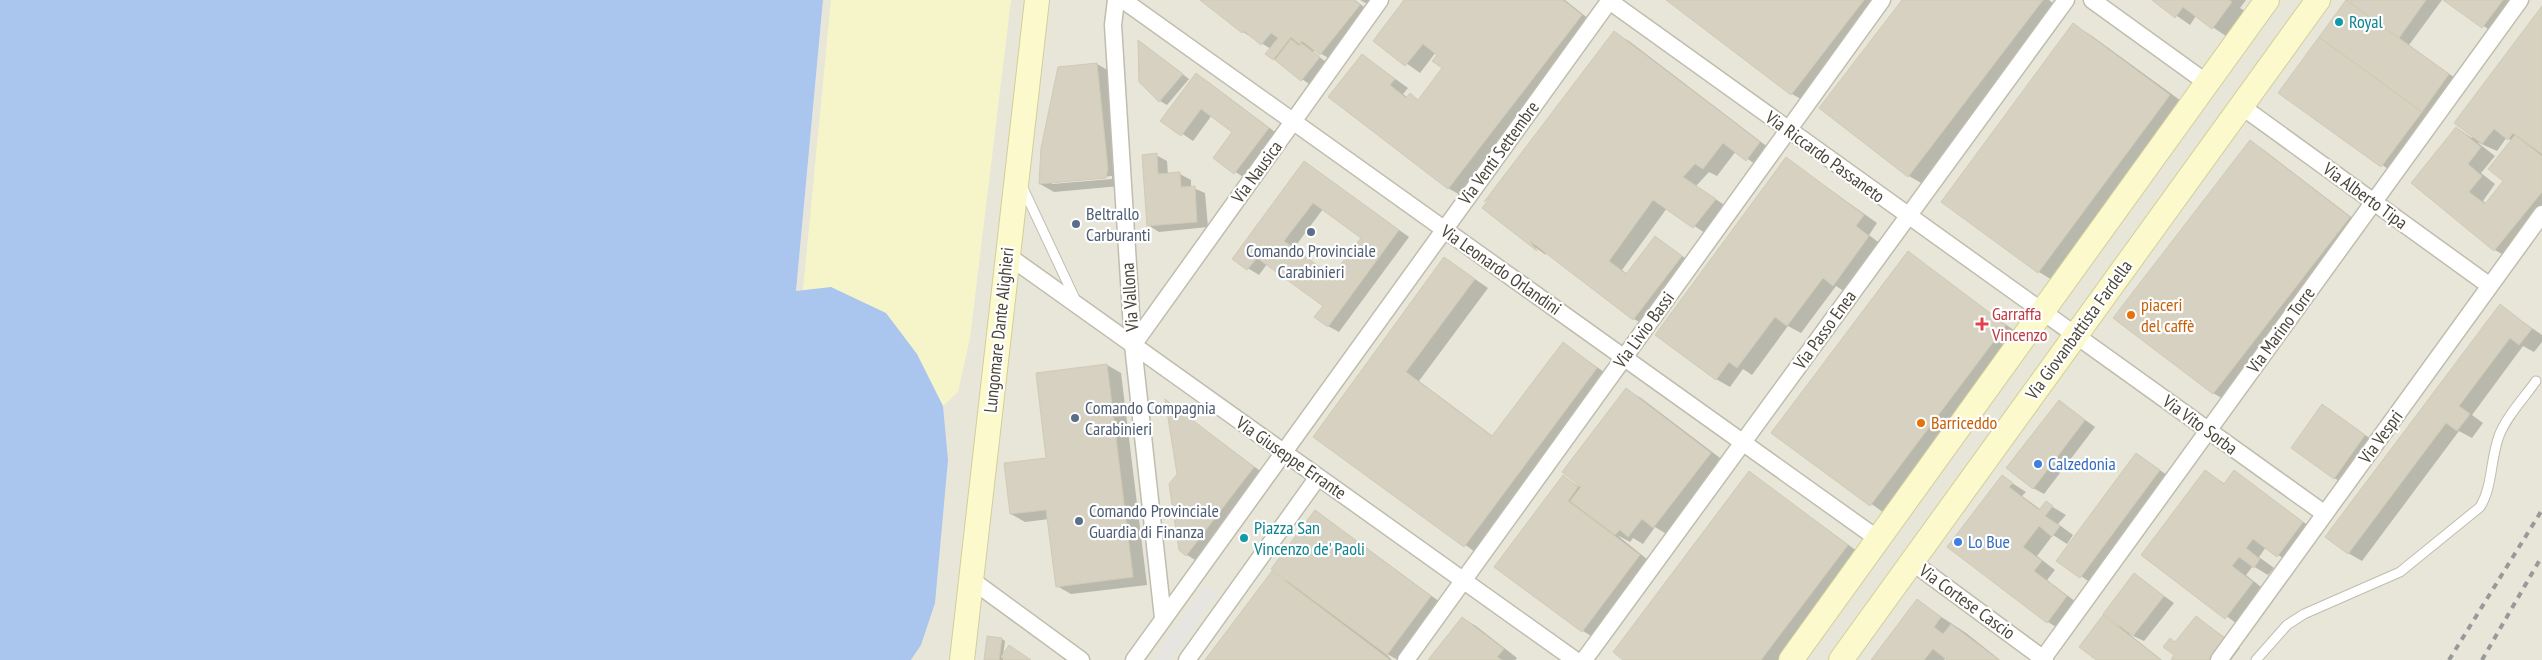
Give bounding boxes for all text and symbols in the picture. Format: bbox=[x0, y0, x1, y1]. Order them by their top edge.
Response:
place label: Royal bbox=[2349, 10, 2384, 33]
marker: Royal bbox=[2333, 16, 2345, 28]
street label: Via Venti Settembre bbox=[1453, 96, 1544, 210]
street label: Via Riccardo Passaneto bbox=[1760, 105, 1890, 208]
street label: Via Nausica bbox=[1226, 136, 1287, 208]
street label: Via Alberto Tipa bbox=[2318, 157, 2412, 234]
place label: Beltrallo Carburanti bbox=[1086, 202, 1151, 246]
marker: Beltrallo Carburanti bbox=[1070, 218, 1082, 230]
street label: Via Leonardo Orlandini bbox=[1436, 219, 1566, 320]
marker: Comando Provinciale Carabinieri bbox=[1305, 226, 1317, 238]
place label: Comando Provinciale Carabinieri bbox=[1246, 239, 1376, 283]
street label: Lungomare Dante Alighieri bbox=[978, 246, 1019, 414]
street label: Via Giovanbattista Fardella bbox=[2020, 255, 2137, 405]
street label: Via Vallona bbox=[1116, 262, 1143, 333]
street label: Via Marino Torre bbox=[2241, 282, 2320, 378]
street label: Via Passo Enea bbox=[1788, 286, 1861, 375]
street label: Via Livio Bassi bbox=[1608, 287, 1679, 373]
place label: piaceri del caffè bbox=[2141, 293, 2194, 337]
place label: Garraffa Vincenzo bbox=[1991, 302, 2048, 346]
marker: piaceri del caffè bbox=[2125, 309, 2137, 321]
marker: Garraffa Vincenzo bbox=[1976, 318, 1988, 330]
street label: Via Vito Sorba bbox=[2158, 389, 2242, 459]
place label: Comando Compagnia Carabinieri bbox=[1085, 396, 1216, 440]
street label: Via Vespri bbox=[2353, 405, 2408, 469]
street label: Via Giuseppe Errante bbox=[1231, 411, 1351, 504]
place label: Barriceddo bbox=[1931, 411, 1998, 434]
marker: Comando Compagnia Carabinieri bbox=[1069, 412, 1081, 424]
marker: Barriceddo bbox=[1915, 417, 1927, 429]
place label: Calzedonia bbox=[2048, 452, 2116, 475]
marker: Calzedonia bbox=[2032, 458, 2044, 470]
place label: Comando Provinciale Guardia di Finanza bbox=[1089, 499, 1219, 543]
marker: Comando Provinciale Guardia di Finanza bbox=[1073, 515, 1085, 527]
place label: Piazza San Vincenzo de' Paoli bbox=[1253, 516, 1365, 560]
place label: Lo Bue bbox=[1968, 530, 2010, 553]
marker: Piazza San Vincenzo de' Paoli bbox=[1238, 532, 1250, 544]
marker: Lo Bue bbox=[1952, 536, 1964, 548]
street label: Via Cortese Cascio bbox=[1914, 558, 2020, 644]

